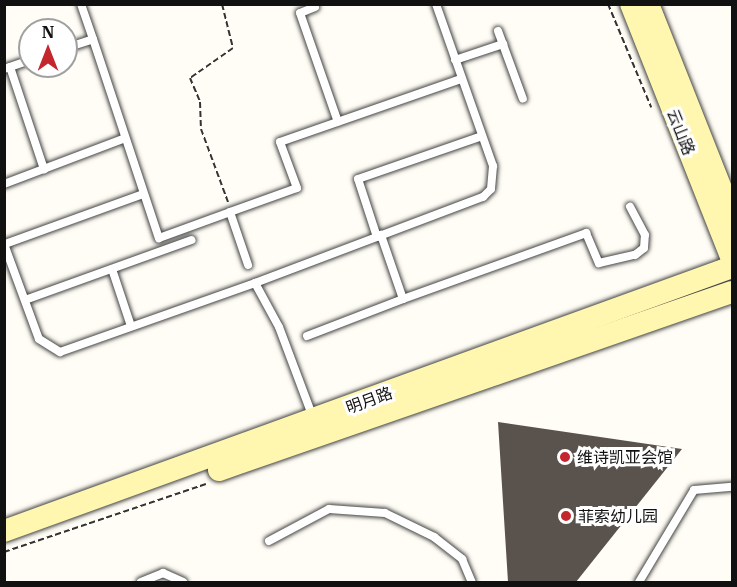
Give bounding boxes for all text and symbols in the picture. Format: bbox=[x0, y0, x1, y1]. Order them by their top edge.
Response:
north arrow bbox=[18, 18, 78, 78]
text: N bbox=[42, 22, 54, 42]
street label: 云山路 bbox=[663, 106, 699, 158]
street label: 明月路 bbox=[343, 383, 395, 417]
place label: 维诗凯亚会馆 bbox=[577, 447, 673, 467]
marker: 维诗凯亚会馆 bbox=[558, 450, 572, 464]
place label: 菲索幼儿园 bbox=[578, 506, 658, 526]
marker: 菲索幼儿园 bbox=[559, 509, 573, 523]

